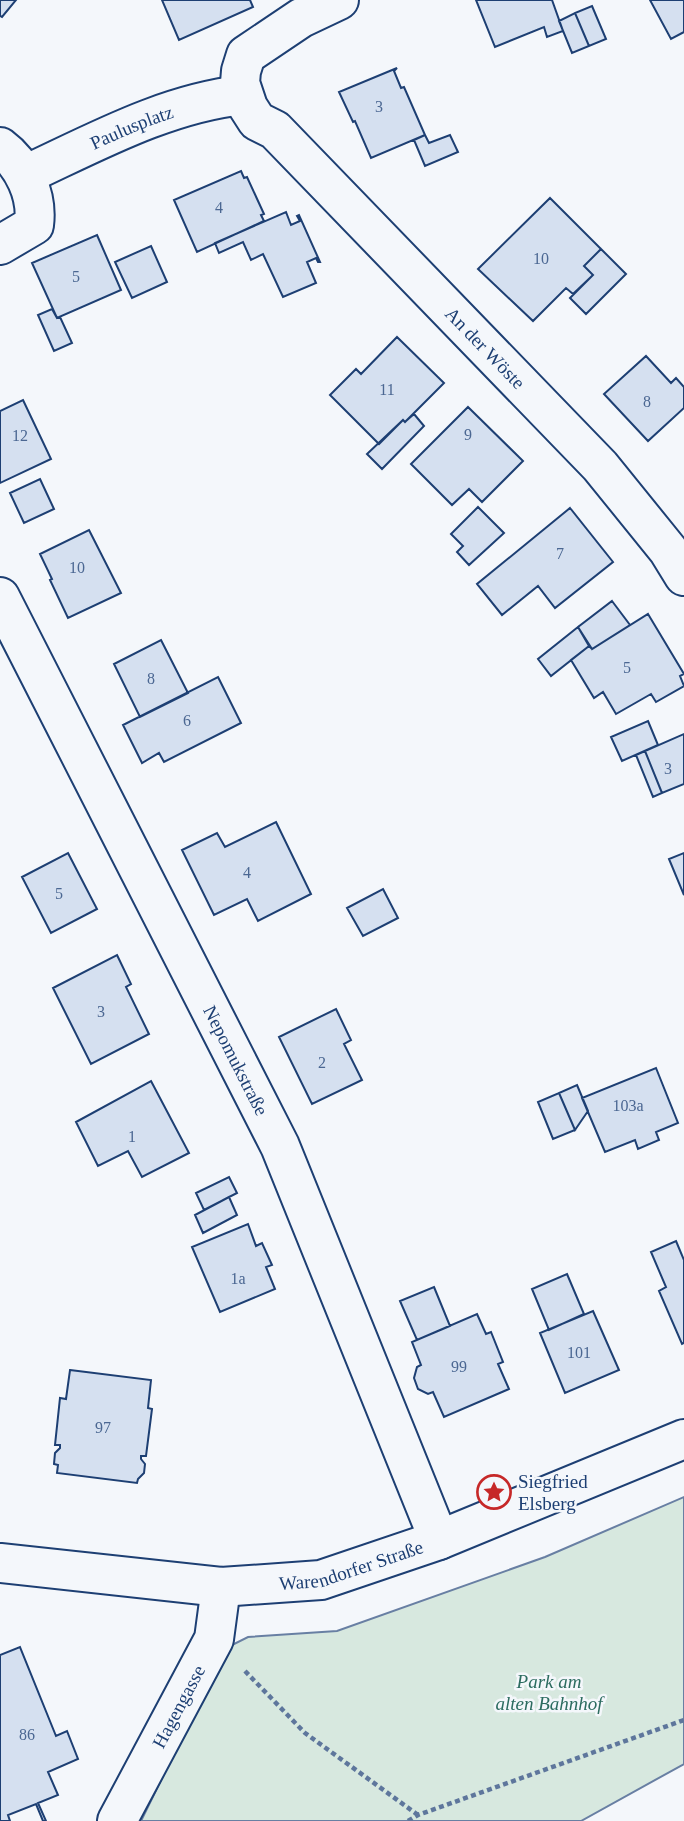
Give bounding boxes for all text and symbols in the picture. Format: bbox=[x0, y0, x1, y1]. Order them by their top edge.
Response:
house number: 3 bbox=[375, 98, 383, 115]
street label: Paulusplatz bbox=[87, 101, 176, 153]
house number: 4 bbox=[215, 199, 223, 216]
house number: 10 bbox=[533, 250, 549, 267]
house number: 5 bbox=[72, 268, 80, 285]
street label: An der Wöste bbox=[441, 303, 530, 393]
house number: 11 bbox=[379, 381, 395, 398]
house number: 8 bbox=[643, 393, 651, 410]
house number: 9 bbox=[464, 426, 472, 443]
house number: 12 bbox=[12, 427, 28, 444]
house number: 7 bbox=[556, 545, 564, 562]
house number: 10 bbox=[69, 559, 85, 576]
house number: 5 bbox=[623, 659, 631, 676]
house number: 8 bbox=[147, 670, 155, 687]
house number: 6 bbox=[183, 712, 191, 729]
house number: 3 bbox=[664, 760, 672, 777]
house number: 4 bbox=[243, 864, 251, 881]
house number: 5 bbox=[55, 885, 63, 902]
street label: Nepomukstraße bbox=[200, 1002, 273, 1119]
house number: 3 bbox=[97, 1003, 105, 1020]
house number: 2 bbox=[318, 1054, 326, 1071]
house number: 103a bbox=[612, 1097, 644, 1114]
house number: 1 bbox=[128, 1128, 136, 1145]
house number: 1a bbox=[230, 1270, 246, 1287]
house number: 101 bbox=[567, 1344, 591, 1361]
house number: 99 bbox=[451, 1358, 467, 1375]
house number: 97 bbox=[95, 1419, 111, 1436]
place label: Siegfried Elsberg bbox=[518, 1471, 588, 1514]
place icon: Siegfried Elsberg bbox=[475, 1473, 513, 1511]
street label: Warendorfer Straße bbox=[278, 1536, 426, 1593]
street label: Hagengasse bbox=[148, 1661, 209, 1751]
park label: Park am alten Bahnhof bbox=[495, 1671, 605, 1714]
house number: 86 bbox=[19, 1726, 35, 1743]

